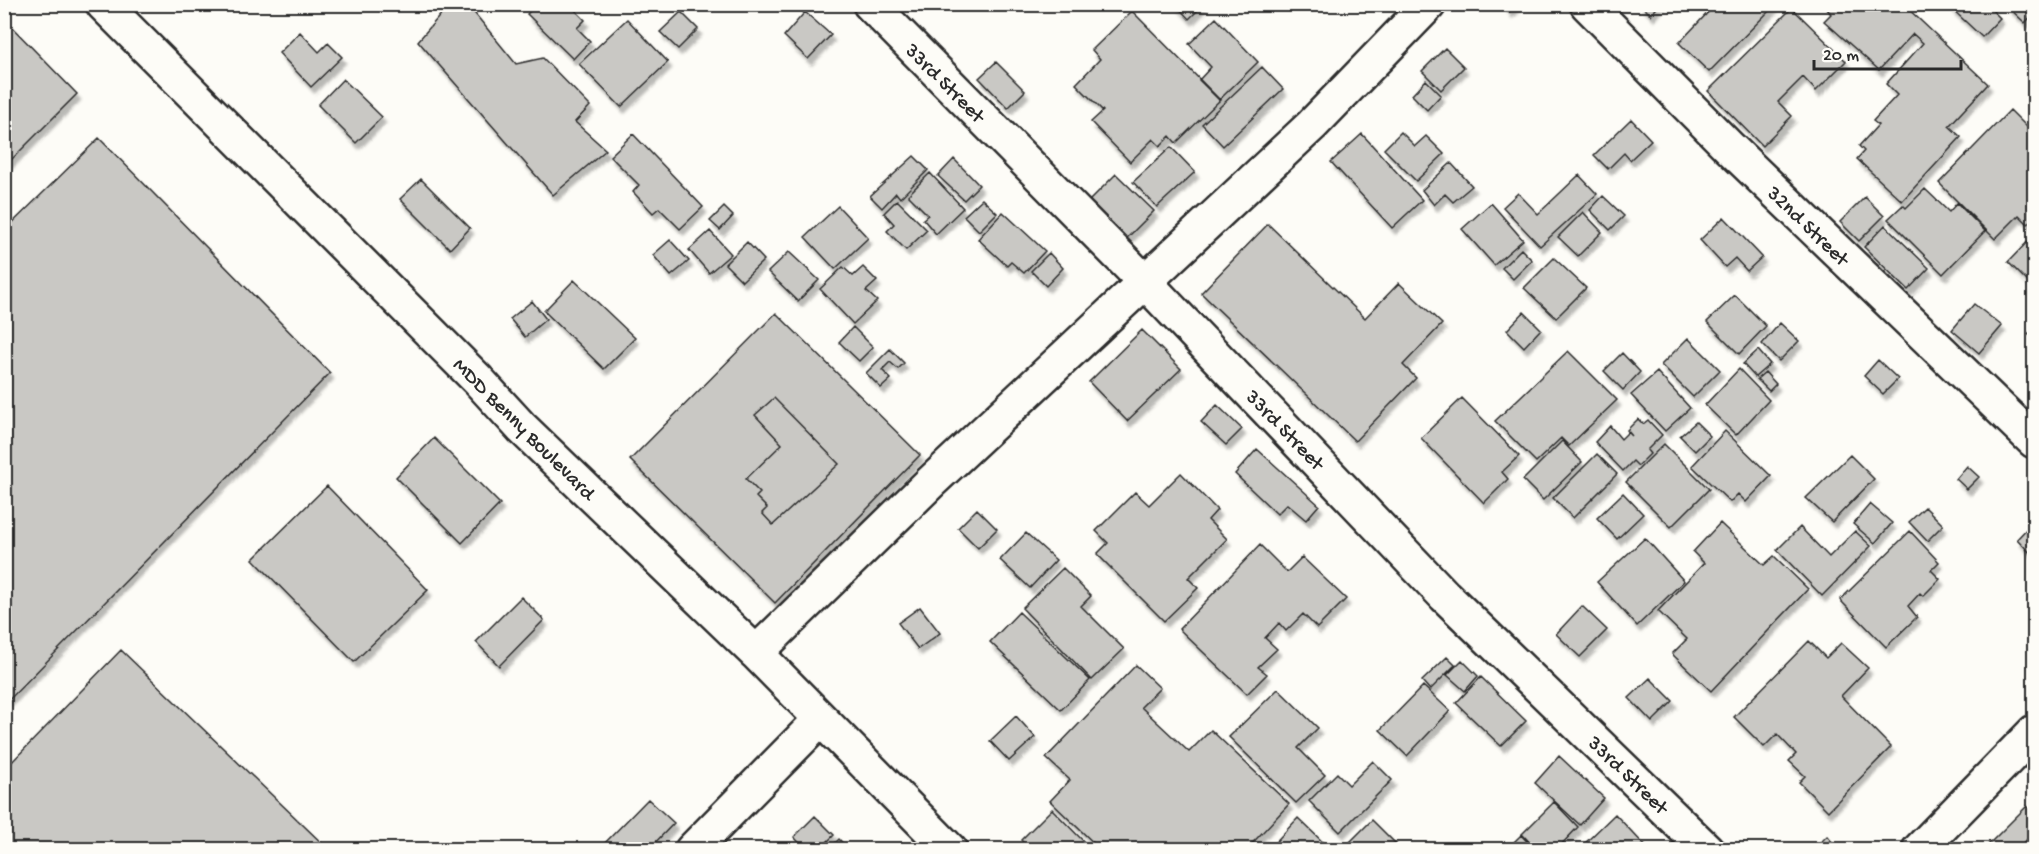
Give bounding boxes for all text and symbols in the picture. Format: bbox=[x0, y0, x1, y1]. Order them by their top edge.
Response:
scale bar bbox=[1814, 33, 1961, 71]
street label: 33rd Street bbox=[898, 39, 990, 131]
text: 20 m bbox=[1823, 46, 1859, 67]
street label: 32nd Street bbox=[1760, 182, 1855, 274]
street label: MDD Benny Boulevard bbox=[446, 354, 600, 508]
street label: 33rd Street bbox=[1238, 385, 1330, 479]
street label: 33rd Street bbox=[1580, 731, 1674, 823]

